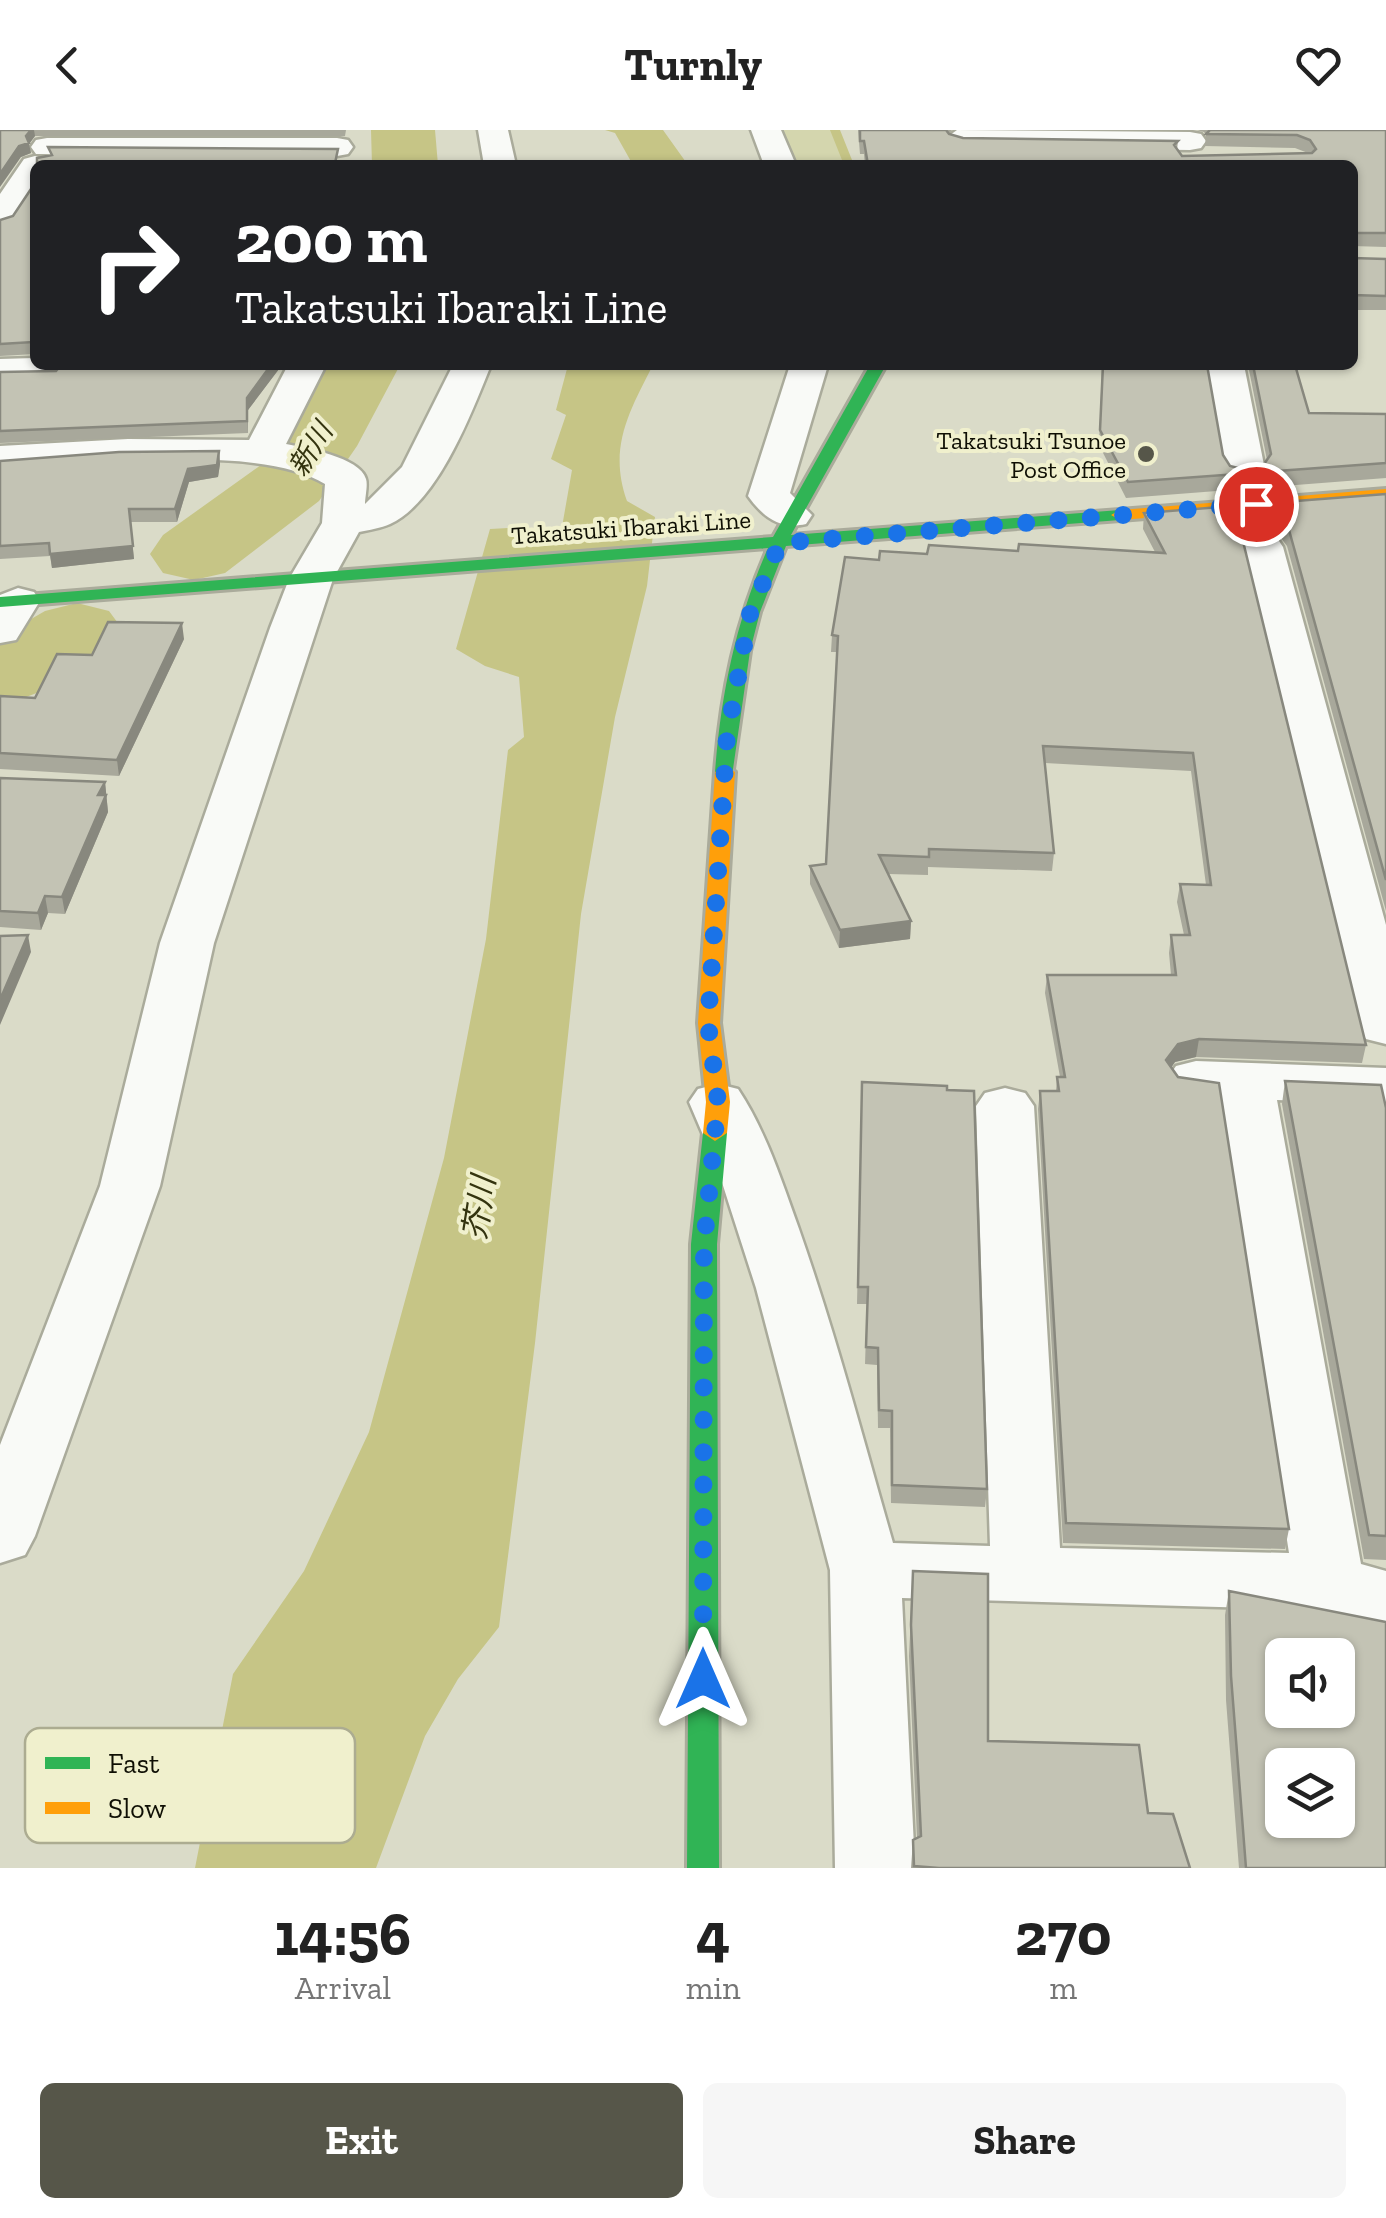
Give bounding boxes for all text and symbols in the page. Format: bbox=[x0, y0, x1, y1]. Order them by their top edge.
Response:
icon: back bbox=[40, 38, 95, 93]
text: Turnly bbox=[624, 38, 762, 92]
icon: heart bbox=[1291, 38, 1346, 93]
text: 200 m bbox=[235, 196, 428, 280]
icon: right bbox=[70, 200, 200, 330]
text: Takatsuki Ibaraki Line bbox=[235, 281, 668, 335]
water label: 新川 bbox=[282, 414, 341, 482]
place label: Takatsuki Tsunoe Post Office bbox=[936, 425, 1126, 484]
marker: Takatsuki Tsunoe Post Office bbox=[1135, 443, 1157, 465]
pin bbox=[1214, 462, 1299, 547]
icon: arrive bbox=[1229, 477, 1284, 532]
street label: Takatsuki Ibaraki Line bbox=[510, 504, 752, 550]
water label: 芥川 bbox=[455, 1170, 503, 1243]
position arrow bbox=[651, 1627, 755, 1731]
map controls bbox=[1265, 1638, 1355, 1838]
button: sound bbox=[1265, 1638, 1355, 1728]
legend bbox=[25, 1728, 355, 1843]
text: Fast bbox=[108, 1747, 160, 1780]
button: layers bbox=[1265, 1748, 1355, 1838]
text: Slow bbox=[108, 1792, 166, 1825]
text: 14:56 bbox=[274, 1898, 411, 1970]
text: 4 bbox=[696, 1898, 730, 1970]
text: 270 bbox=[1015, 1898, 1112, 1970]
text: Arrival bbox=[295, 1969, 391, 2007]
text: min bbox=[686, 1969, 741, 2007]
text: m bbox=[1049, 1969, 1077, 2007]
button: Exit bbox=[40, 2083, 683, 2198]
button: Share bbox=[703, 2083, 1346, 2198]

